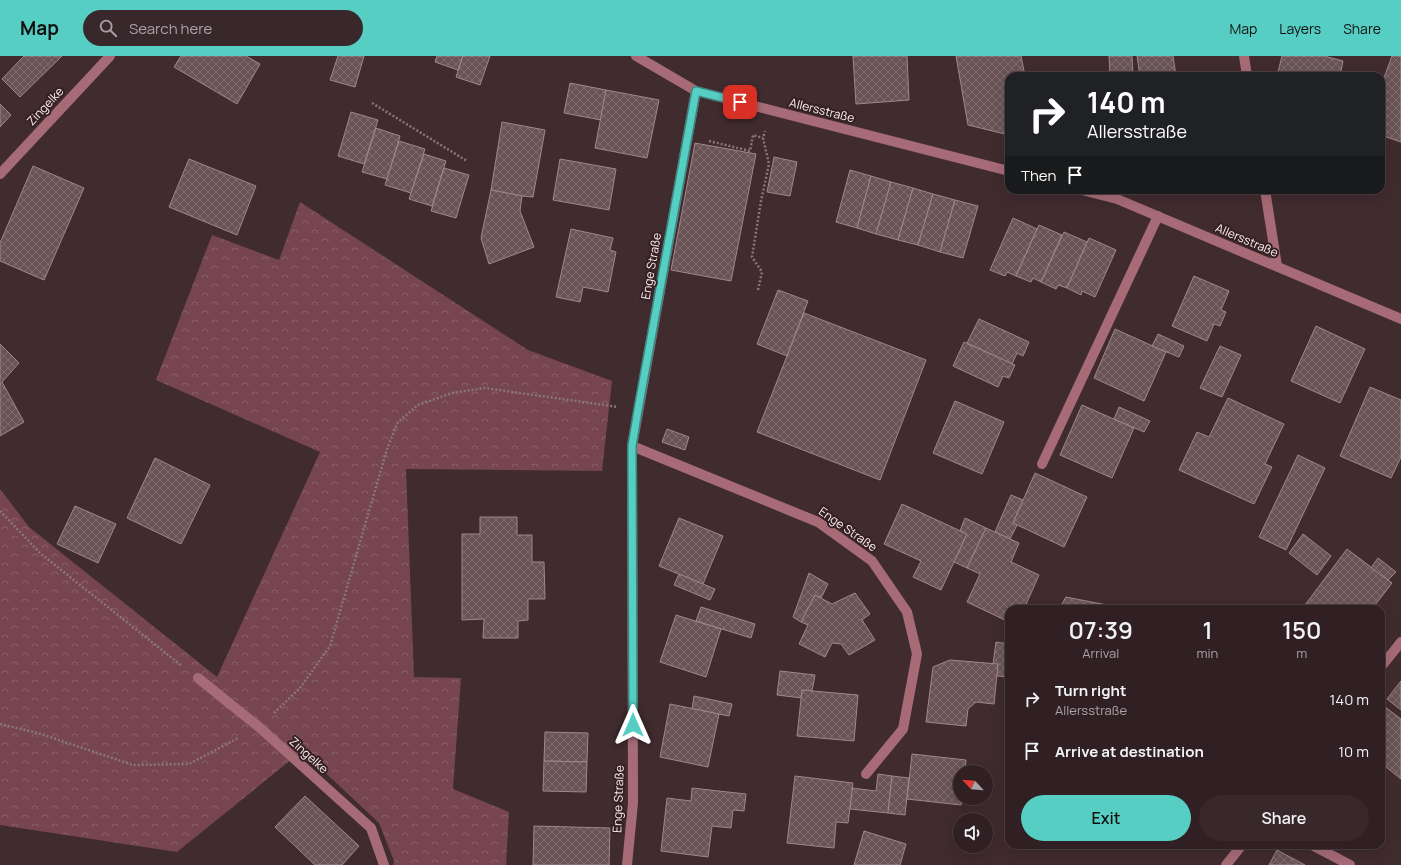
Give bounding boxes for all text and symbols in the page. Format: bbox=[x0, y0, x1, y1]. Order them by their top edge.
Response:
search box bbox=[83, 10, 363, 46]
text: Map bbox=[20, 15, 59, 41]
icon: search bbox=[97, 17, 119, 39]
text: Search here bbox=[129, 18, 212, 39]
text: Map bbox=[1229, 19, 1257, 38]
text: Layers bbox=[1279, 19, 1321, 38]
text: Share bbox=[1343, 19, 1381, 38]
street label: Zingelke bbox=[23, 83, 67, 129]
text: 140 m bbox=[1087, 83, 1166, 121]
pin bbox=[723, 85, 757, 119]
icon: right bbox=[1021, 88, 1073, 140]
icon: arrive bbox=[729, 91, 751, 113]
street label: Allersstraße bbox=[788, 94, 856, 126]
text: Allersstraße bbox=[1087, 119, 1187, 143]
icon: arrive bbox=[1064, 164, 1086, 186]
text: Then bbox=[1021, 165, 1056, 186]
street label: Allersstraße bbox=[1213, 219, 1281, 261]
street label: Enge Straße bbox=[637, 231, 665, 301]
street label: Enge Straße bbox=[815, 503, 881, 555]
text: 07:39 bbox=[1069, 613, 1133, 646]
text: 1 bbox=[1202, 613, 1213, 646]
text: 150 bbox=[1282, 613, 1321, 646]
text: Arrival bbox=[1082, 644, 1119, 662]
text: min bbox=[1197, 644, 1218, 662]
text: m bbox=[1296, 644, 1307, 662]
text: Turn right bbox=[1055, 680, 1126, 701]
icon: right bbox=[1021, 688, 1043, 710]
text: 140 m bbox=[1329, 689, 1369, 710]
text: Allersstraße bbox=[1055, 701, 1127, 719]
position arrow bbox=[612, 704, 654, 746]
street label: Zingelke bbox=[286, 733, 332, 777]
icon: arrive bbox=[1021, 740, 1043, 762]
text: Arrive at destination bbox=[1055, 741, 1204, 762]
text: 10 m bbox=[1338, 741, 1369, 762]
street label: Enge Straße bbox=[608, 765, 628, 833]
north arrow bbox=[953, 765, 993, 805]
map controls bbox=[953, 765, 993, 853]
button: Exit bbox=[1021, 795, 1191, 841]
button: Share bbox=[1199, 795, 1369, 841]
button: sound bbox=[953, 813, 993, 853]

